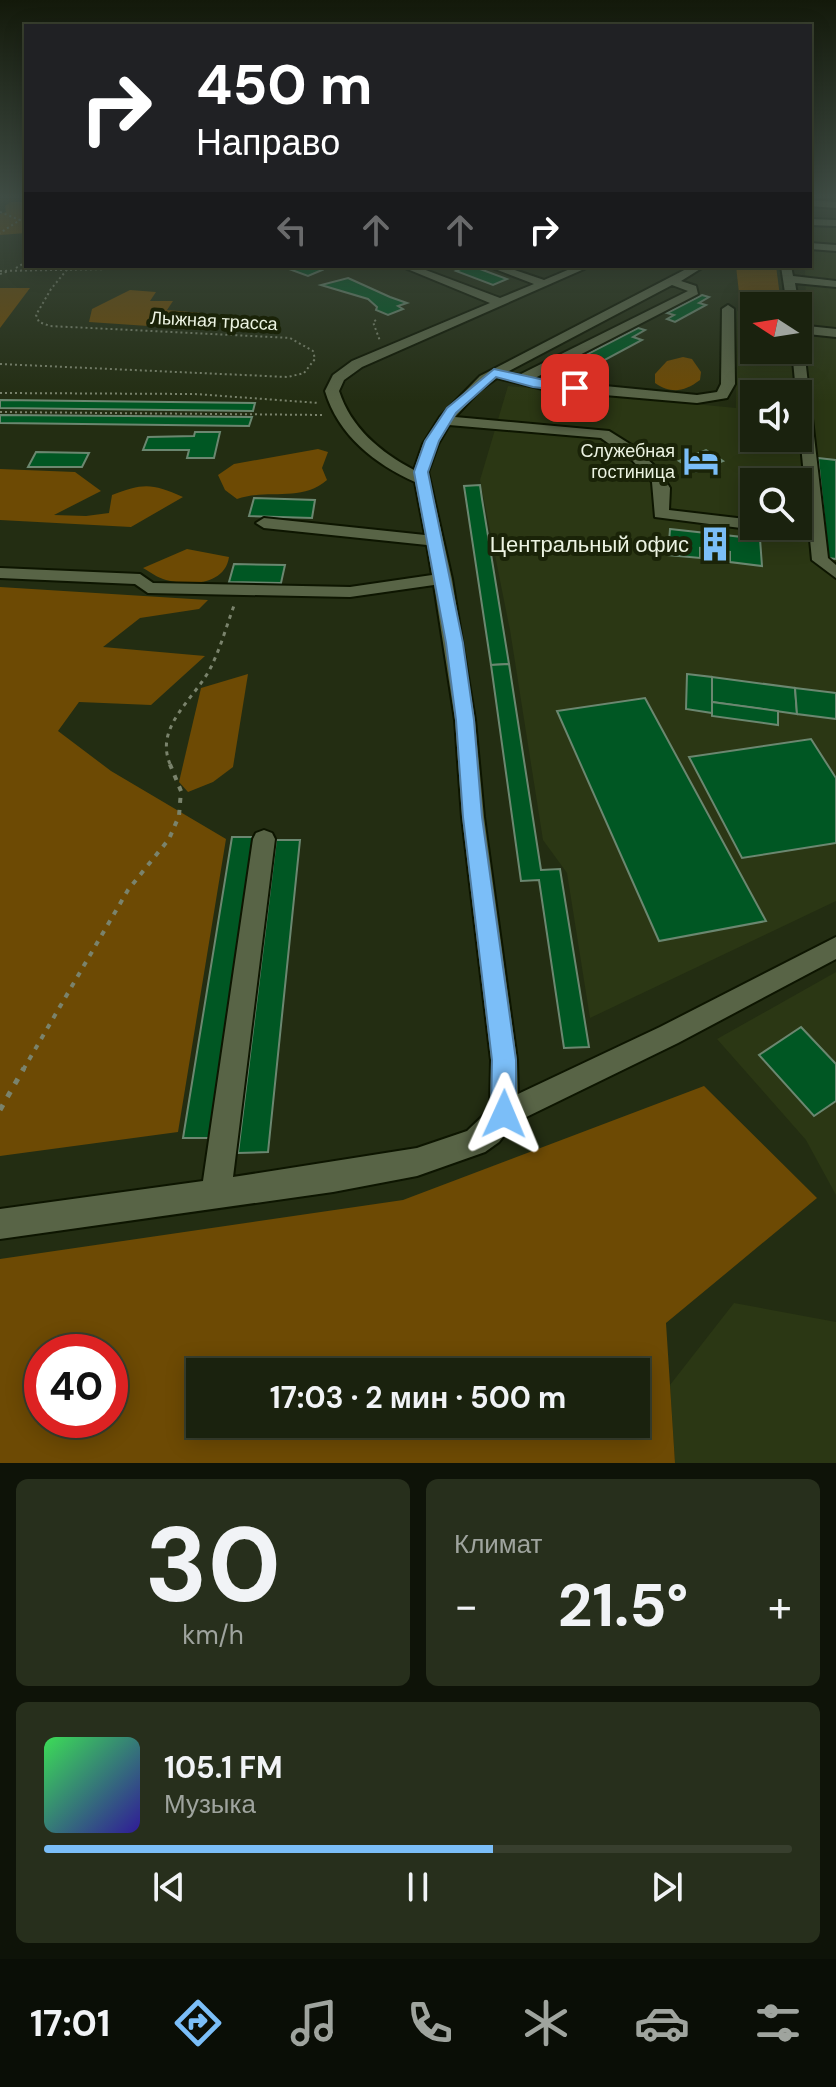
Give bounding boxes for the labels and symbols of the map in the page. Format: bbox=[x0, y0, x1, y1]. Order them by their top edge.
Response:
north arrow bbox=[740, 292, 812, 364]
street label: Лыжная трасса bbox=[150, 306, 279, 336]
pin bbox=[541, 354, 609, 422]
place label: Служебная гостиница bbox=[580, 439, 676, 484]
hotel icon: Служебная гостиница bbox=[682, 442, 720, 480]
building icon: Центральный офис bbox=[696, 525, 734, 563]
place label: Центральный офис bbox=[490, 530, 689, 559]
position arrow bbox=[462, 1072, 546, 1156]
speed limit sign: 40 bbox=[24, 1334, 128, 1438]

